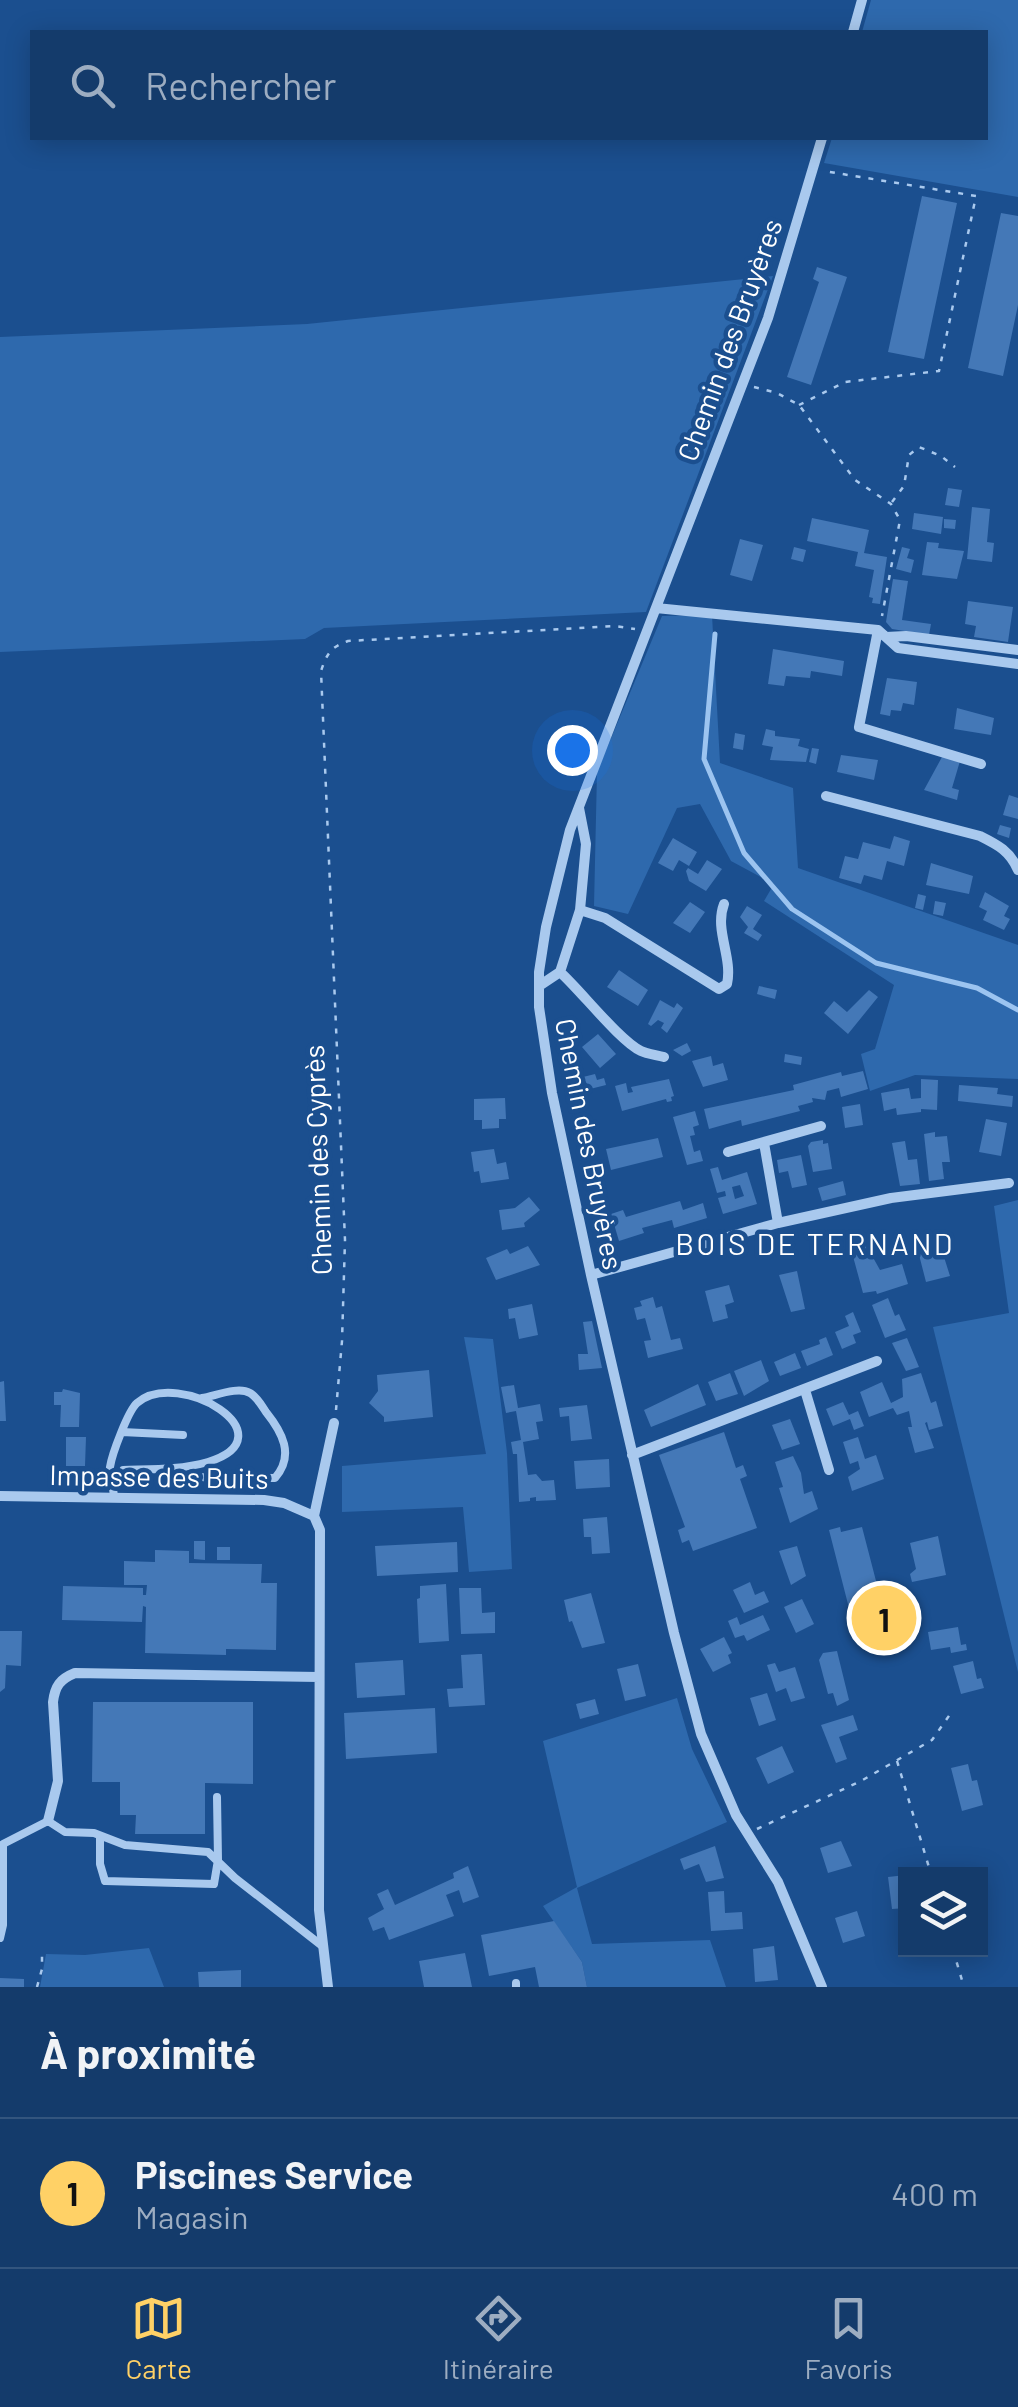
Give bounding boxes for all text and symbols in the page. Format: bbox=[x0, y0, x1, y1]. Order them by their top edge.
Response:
search box bbox=[30, 30, 988, 140]
icon: search bbox=[65, 58, 120, 113]
text: Rechercher bbox=[145, 62, 336, 108]
street label: Chemin des Bruyères bbox=[669, 214, 789, 465]
your location bbox=[547, 725, 598, 776]
street label: Chemin des Bruyères bbox=[549, 1015, 631, 1272]
street label: Chemin des Cyprès bbox=[296, 1044, 338, 1276]
district label: BOIS DE TERNAND bbox=[675, 1225, 955, 1261]
street label: Impasse des Buits bbox=[49, 1457, 269, 1495]
pin: 1 bbox=[852, 1580, 916, 1656]
map controls bbox=[898, 1867, 988, 1957]
button: layers bbox=[898, 1867, 988, 1957]
text: À proximité bbox=[40, 2027, 256, 2077]
text: Piscines Service bbox=[135, 2151, 413, 2197]
text: 1 bbox=[67, 2174, 78, 2212]
text: 400 m bbox=[891, 2174, 978, 2212]
text: Magasin bbox=[135, 2197, 249, 2235]
tab: Carte bbox=[125, 2291, 192, 2385]
tab: Itinéraire bbox=[443, 2291, 554, 2385]
tab: Favoris bbox=[805, 2291, 893, 2385]

